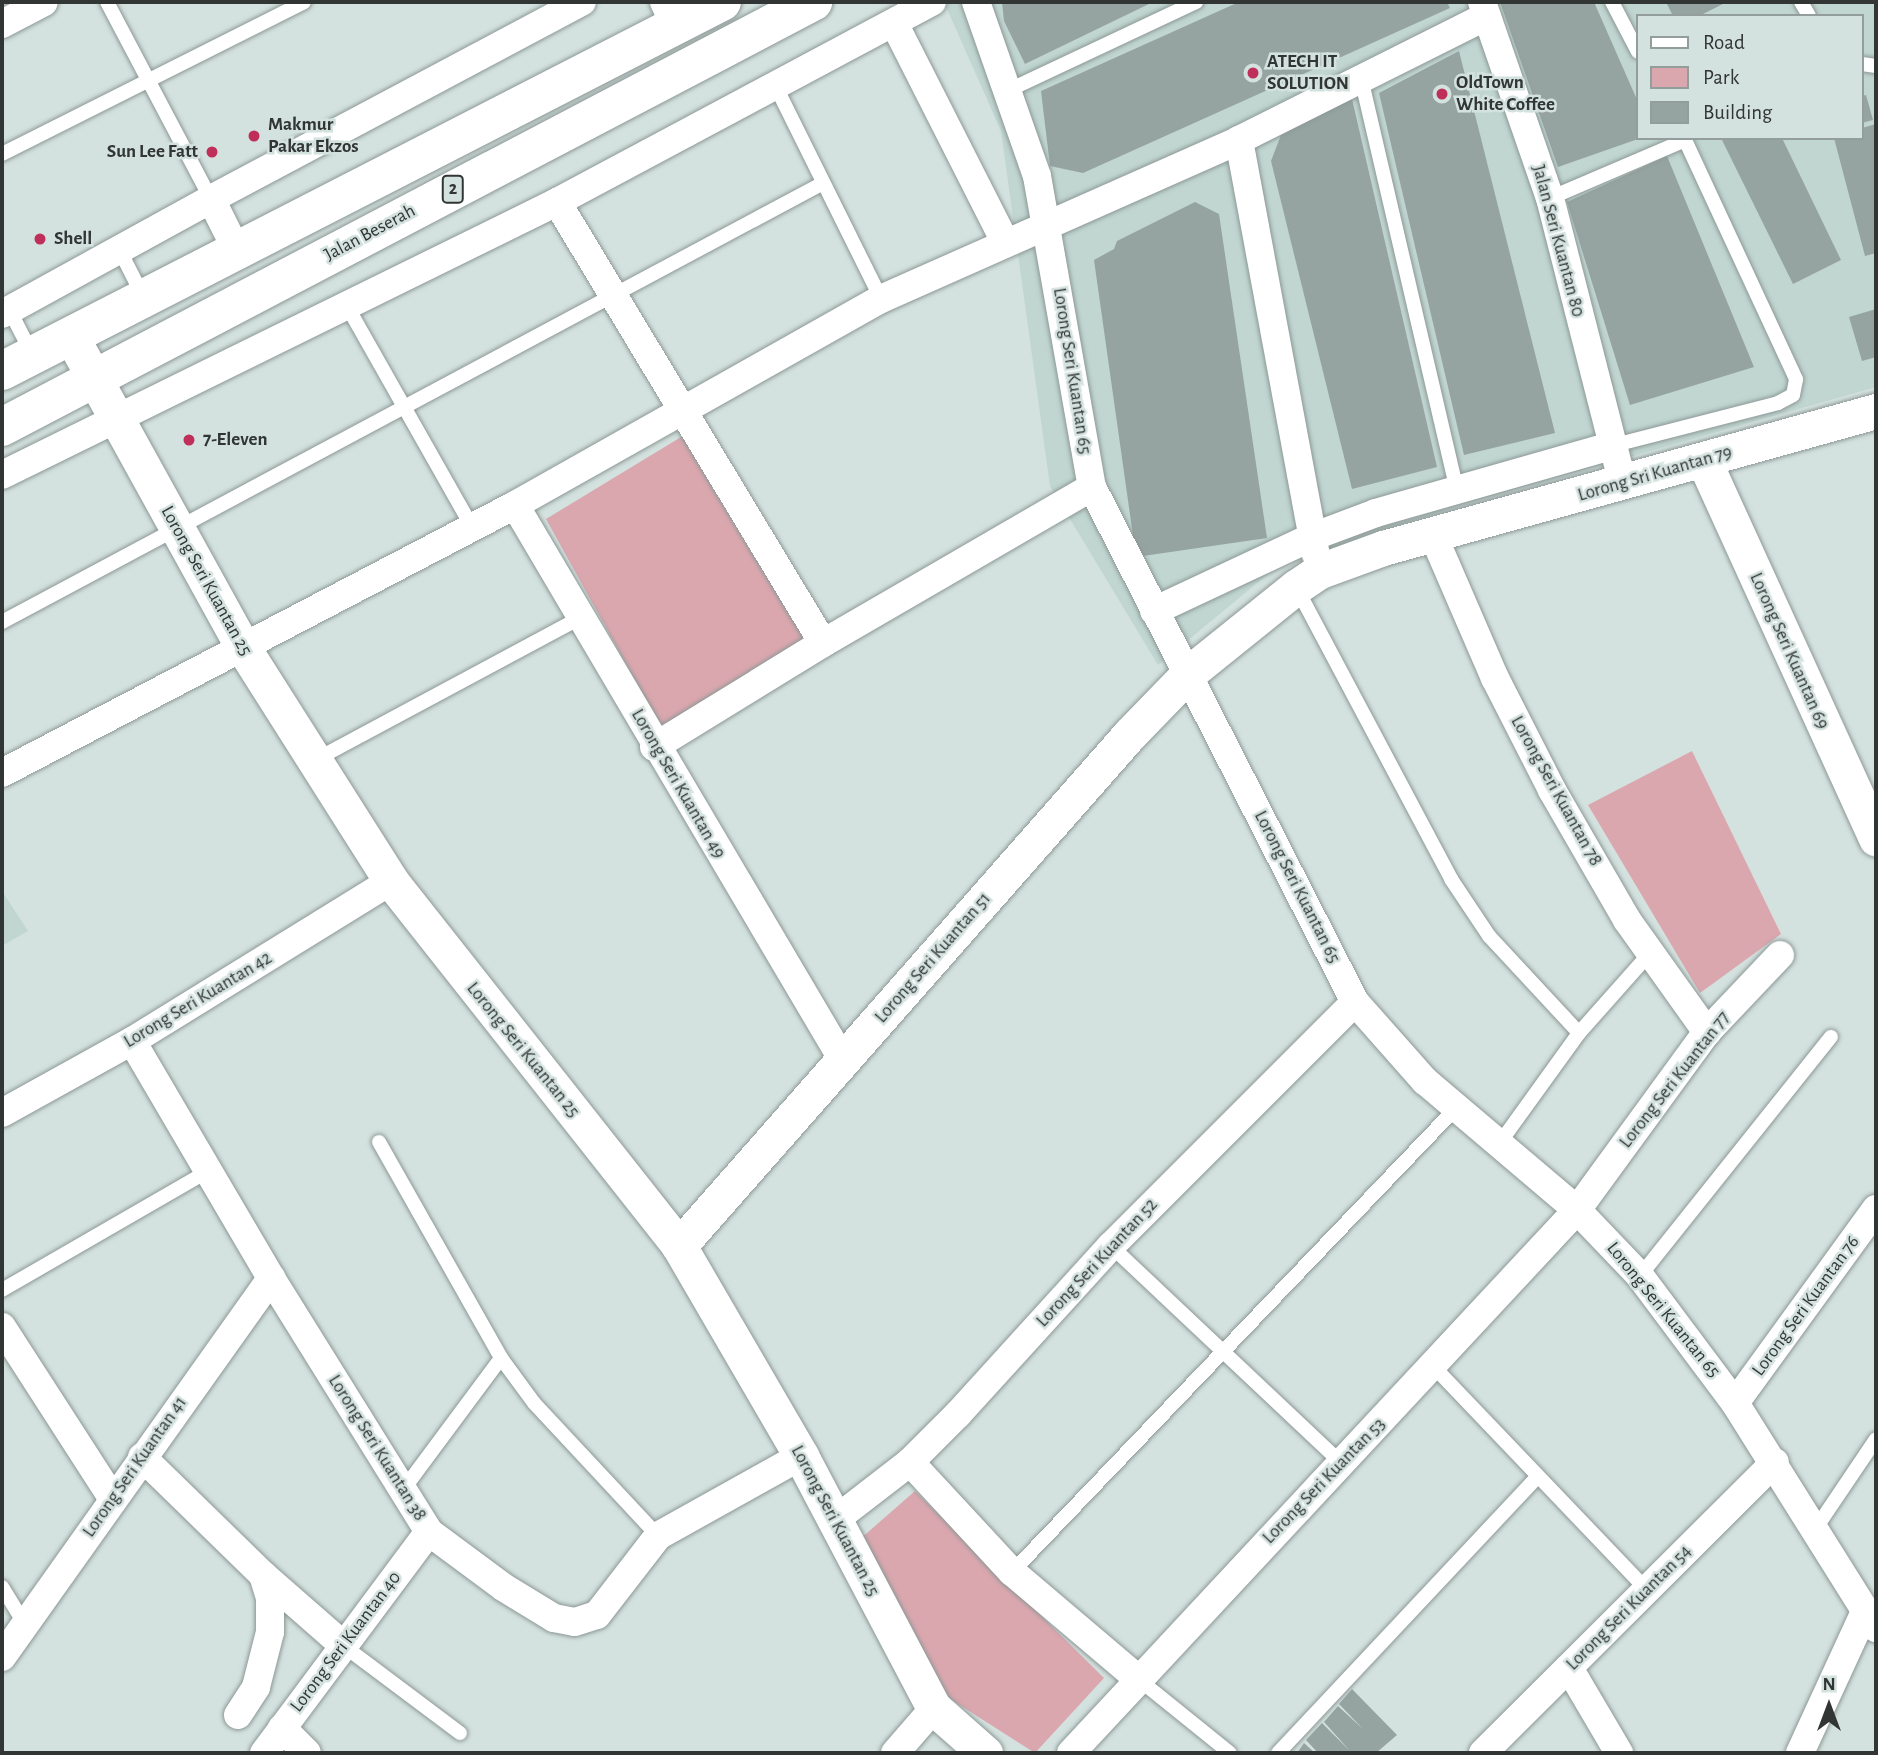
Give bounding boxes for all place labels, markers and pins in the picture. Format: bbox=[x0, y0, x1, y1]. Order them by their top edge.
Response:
place label: ATECH IT SOLUTION bbox=[1267, 51, 1349, 95]
marker: ATECH IT SOLUTION bbox=[1245, 65, 1261, 81]
place label: OldTown White Coffee bbox=[1456, 72, 1555, 116]
marker: OldTown White Coffee bbox=[1434, 86, 1450, 102]
place label: Makmur Pakar Ekzos bbox=[268, 114, 359, 158]
marker: Makmur Pakar Ekzos bbox=[246, 128, 262, 144]
place label: Sun Lee Fatt bbox=[107, 141, 198, 163]
marker: Sun Lee Fatt bbox=[204, 144, 220, 160]
place label: Shell bbox=[54, 228, 92, 250]
marker: Shell bbox=[32, 231, 48, 247]
place label: 7-Eleven bbox=[203, 429, 267, 451]
marker: 7-Eleven bbox=[181, 432, 197, 448]

